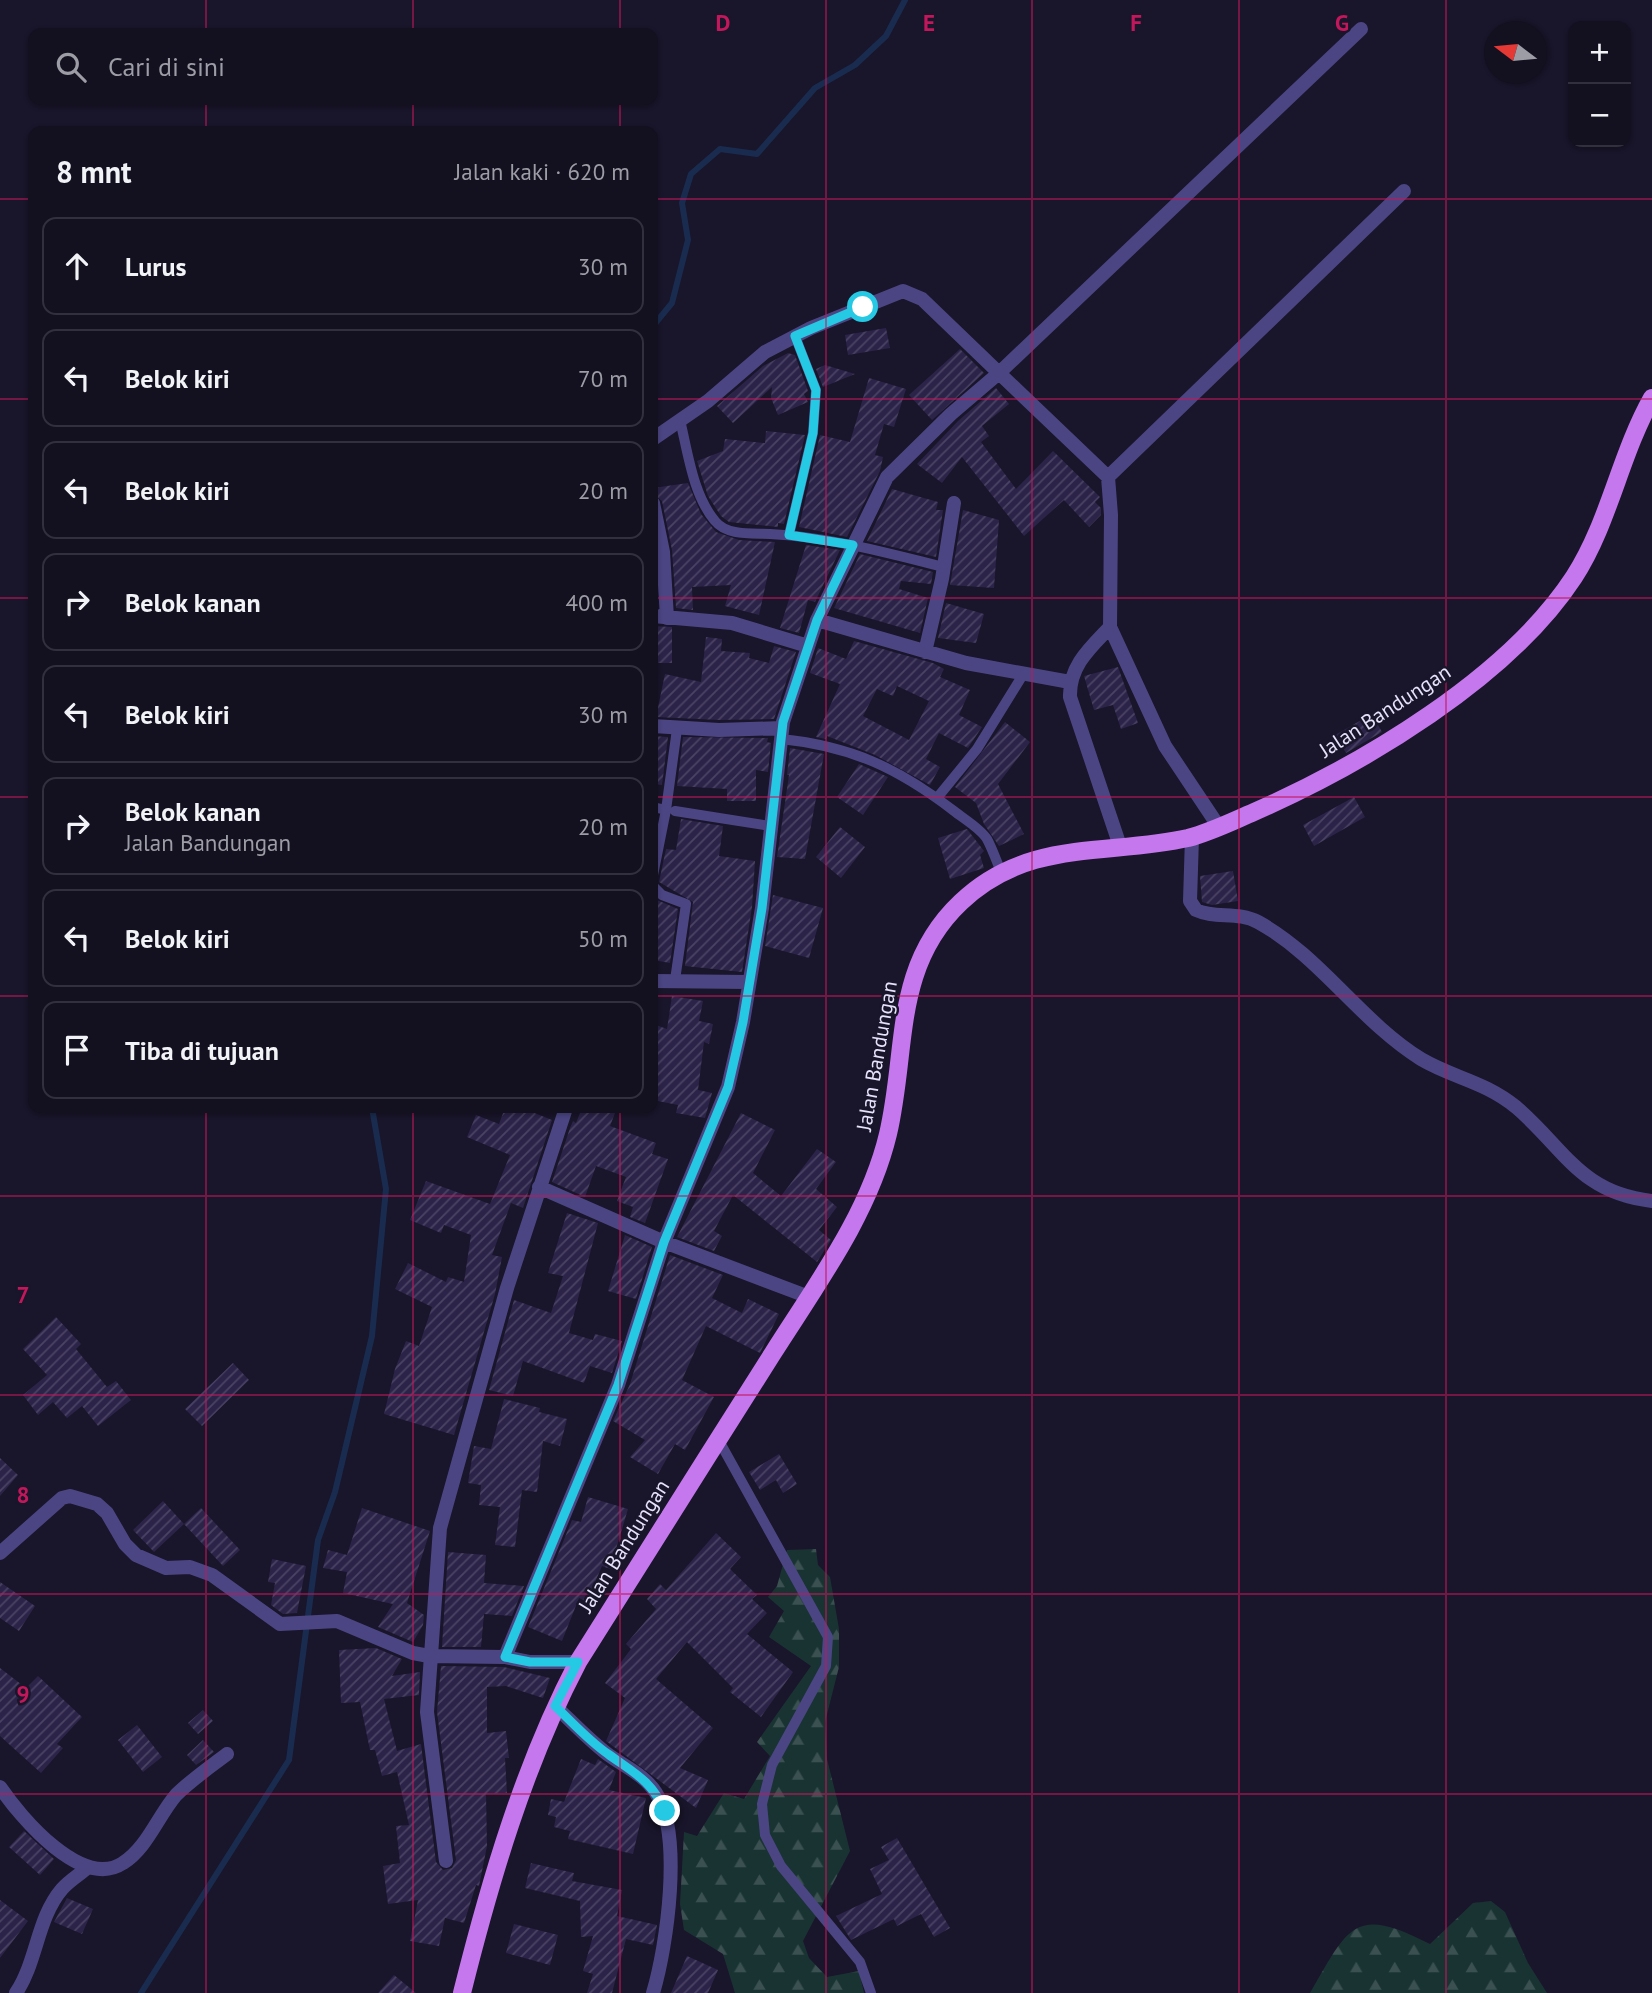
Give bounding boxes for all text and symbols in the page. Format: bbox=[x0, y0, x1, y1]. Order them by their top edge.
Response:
text: D bbox=[716, 8, 730, 37]
text: E bbox=[923, 8, 935, 37]
text: F bbox=[1130, 8, 1142, 37]
text: G bbox=[1335, 8, 1349, 37]
north arrow bbox=[1484, 21, 1547, 84]
map controls bbox=[1568, 21, 1631, 147]
button: + bbox=[1568, 21, 1631, 84]
search box bbox=[28, 28, 658, 105]
icon: search bbox=[52, 48, 90, 86]
text: Cari di sini bbox=[108, 50, 225, 83]
button: − bbox=[1568, 84, 1631, 147]
text: 8 mnt bbox=[56, 152, 132, 191]
text: Jalan kaki · 620 m bbox=[455, 157, 630, 186]
icon: ahead bbox=[58, 247, 96, 285]
text: Lurus bbox=[125, 250, 186, 283]
text: 30 m bbox=[578, 252, 628, 281]
route start bbox=[847, 291, 878, 322]
icon: left bbox=[58, 359, 96, 397]
text: Belok kiri bbox=[125, 362, 230, 395]
text: 70 m bbox=[578, 364, 628, 393]
icon: left bbox=[58, 471, 96, 509]
text: Belok kiri bbox=[125, 474, 230, 507]
text: 20 m bbox=[578, 476, 628, 505]
icon: right bbox=[58, 583, 96, 621]
text: Belok kanan bbox=[125, 586, 261, 619]
text: 400 m bbox=[566, 588, 628, 617]
street label: Jalan Bandungan bbox=[1313, 658, 1456, 764]
icon: left bbox=[58, 695, 96, 733]
text: Belok kiri bbox=[125, 698, 230, 731]
text: 30 m bbox=[578, 700, 628, 729]
text: Belok kanan bbox=[125, 795, 261, 828]
icon: right bbox=[58, 807, 96, 845]
text: 20 m bbox=[578, 812, 628, 841]
text: Jalan Bandungan bbox=[125, 828, 291, 857]
icon: left bbox=[58, 919, 96, 957]
text: Belok kiri bbox=[125, 922, 230, 955]
text: 50 m bbox=[578, 924, 628, 953]
street label: Jalan Bandungan bbox=[850, 979, 903, 1134]
icon: arrive bbox=[58, 1031, 96, 1069]
text: Tiba di tujuan bbox=[125, 1034, 279, 1067]
text: 7 bbox=[16, 1280, 30, 1309]
street label: Jalan Bandungan bbox=[571, 1474, 675, 1618]
text: 8 bbox=[16, 1480, 30, 1509]
text: 9 bbox=[16, 1679, 30, 1708]
route end bbox=[649, 1795, 680, 1826]

